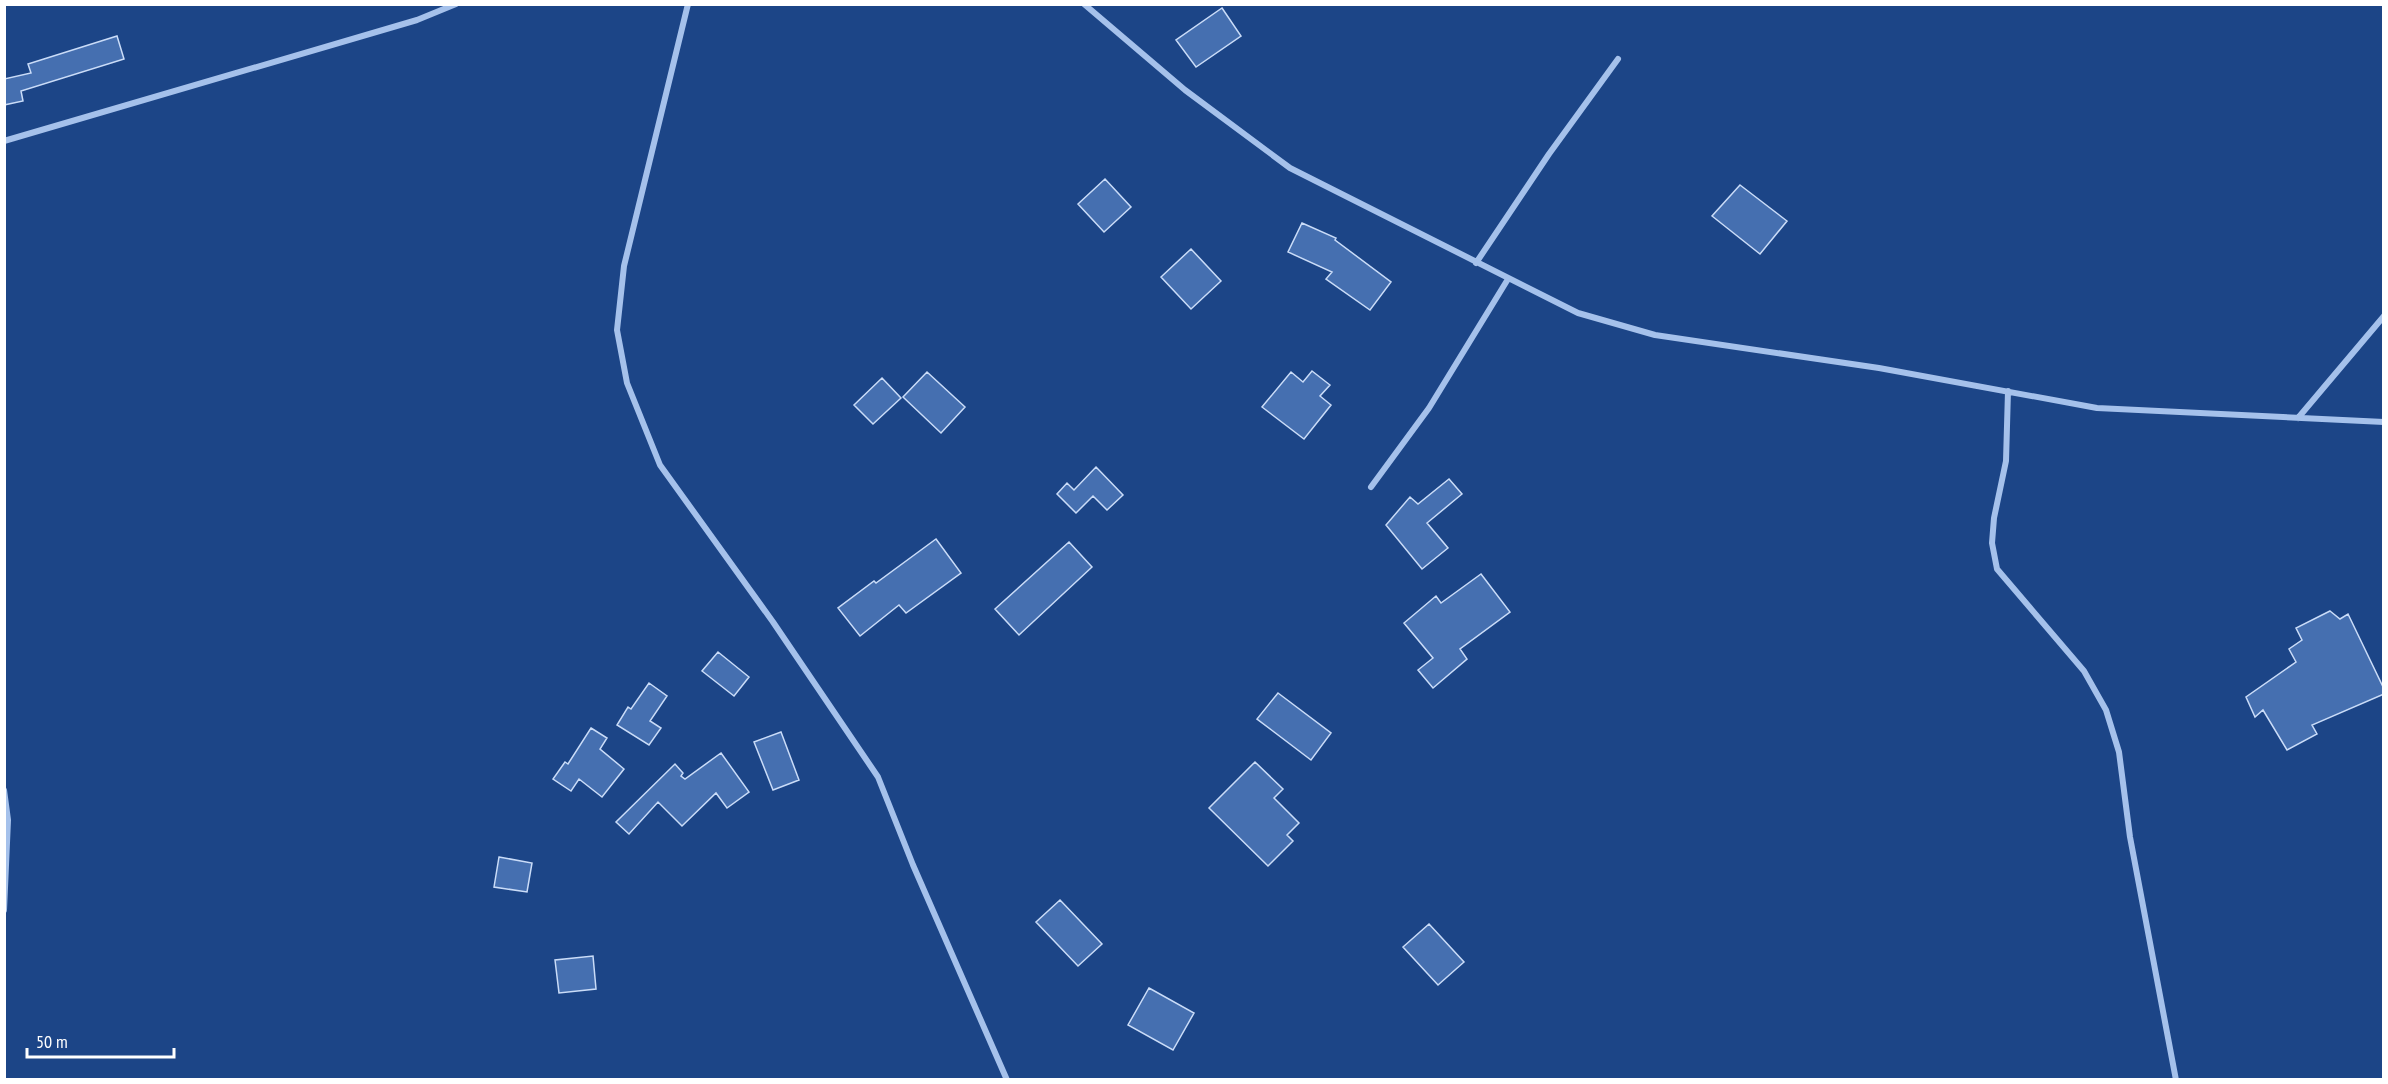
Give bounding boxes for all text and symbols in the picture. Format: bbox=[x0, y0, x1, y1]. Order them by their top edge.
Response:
scale bar bbox=[27, 1021, 174, 1059]
text: 50 m bbox=[36, 1030, 68, 1053]

